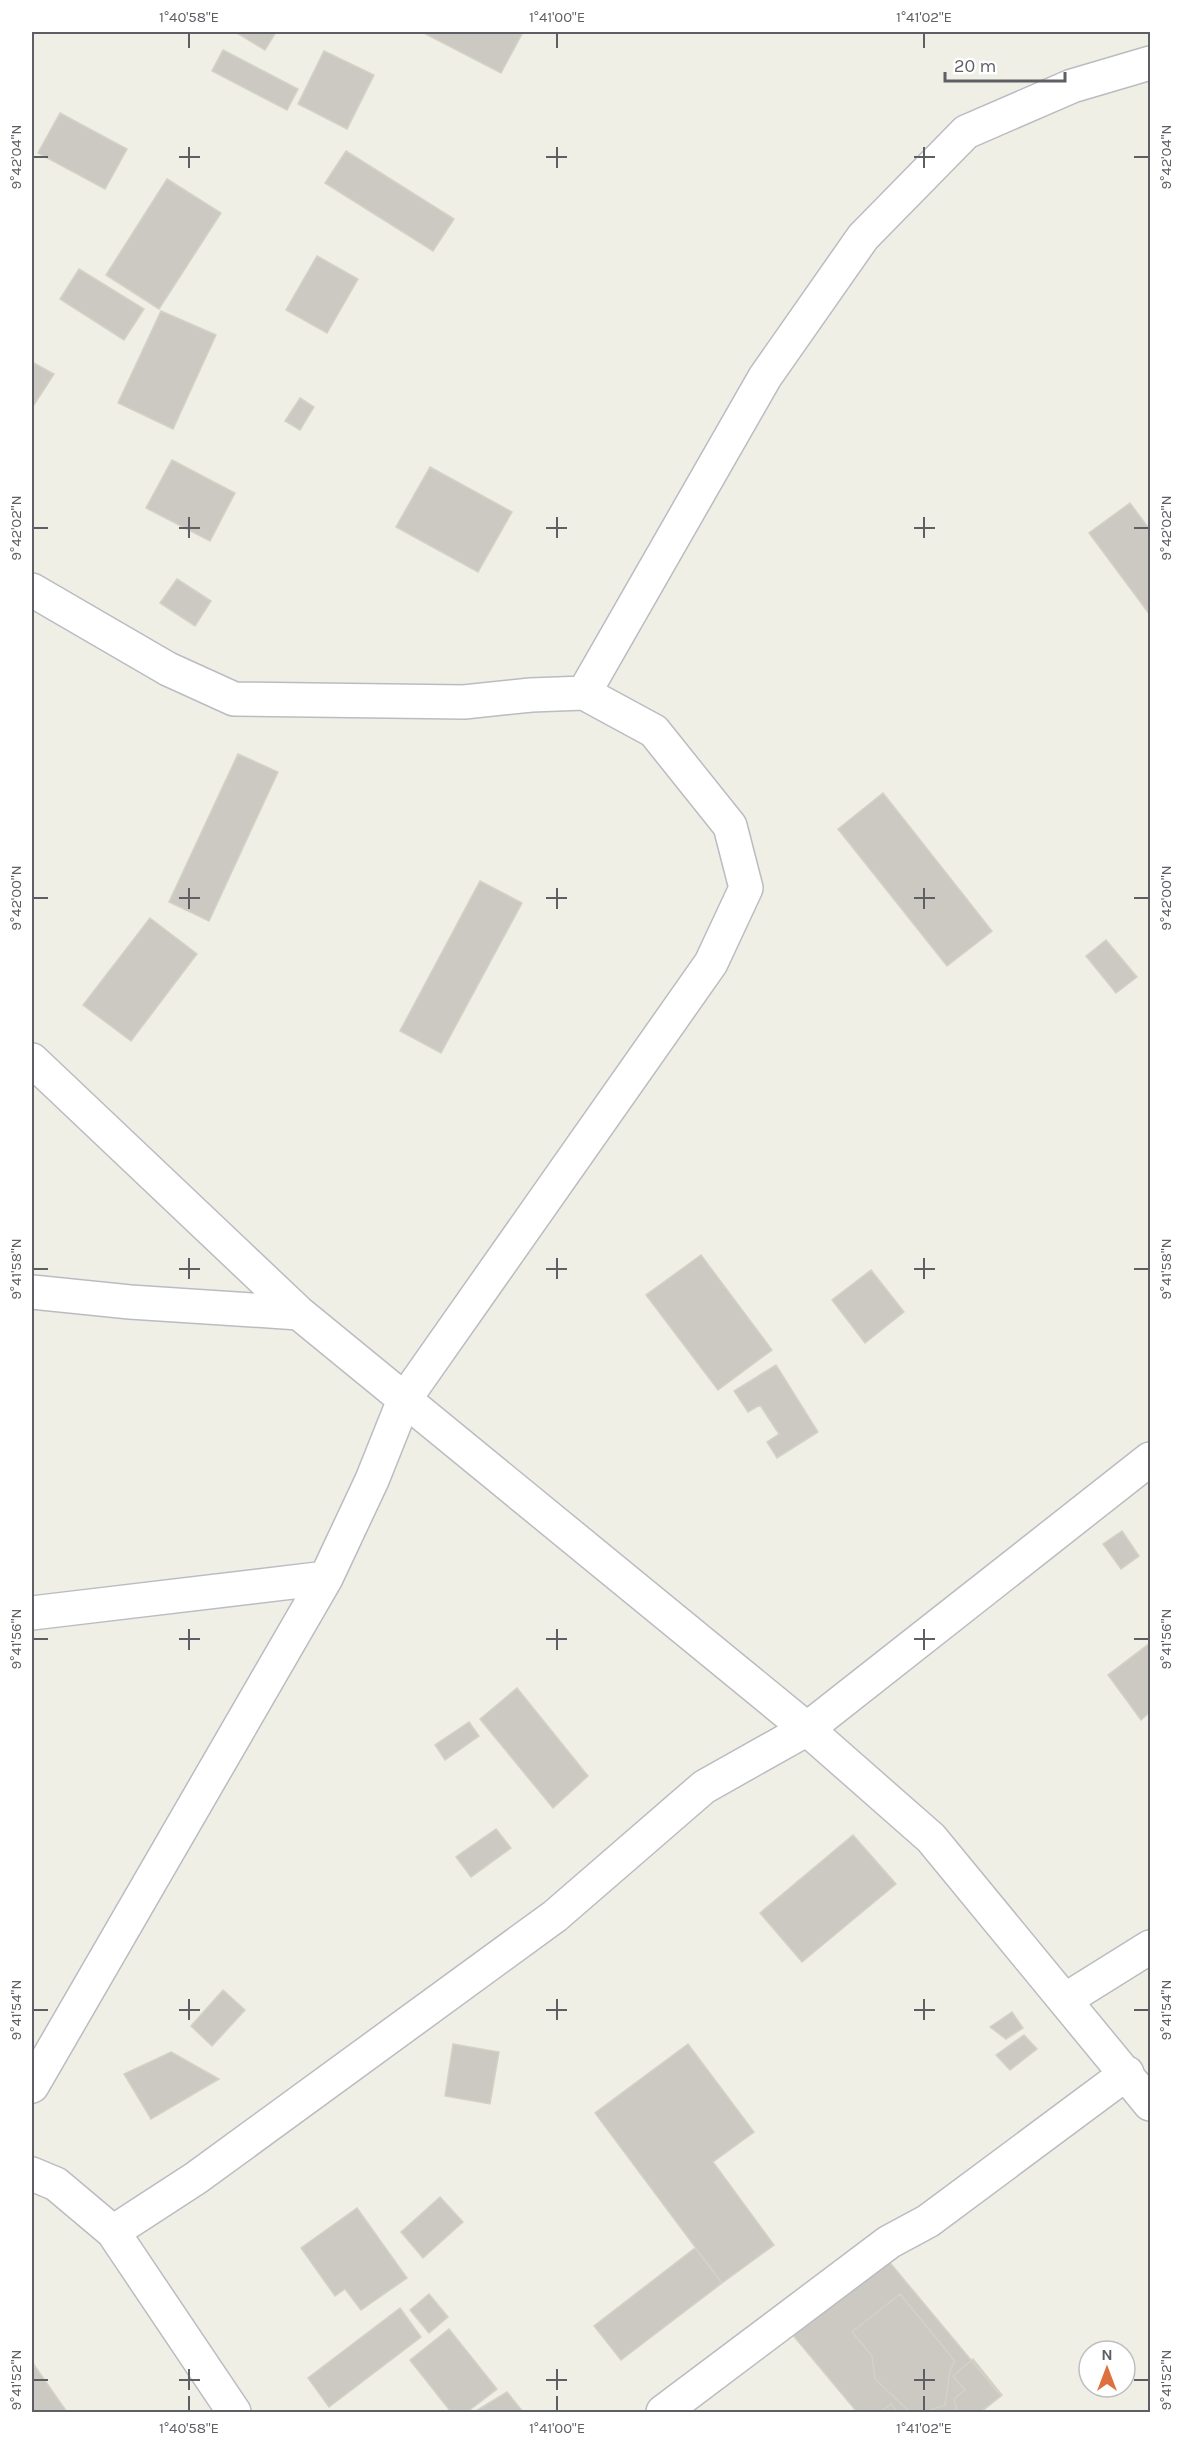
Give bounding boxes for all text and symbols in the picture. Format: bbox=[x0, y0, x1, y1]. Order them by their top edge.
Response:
text: 1°40'58"E bbox=[159, 8, 219, 26]
text: 1°41'00"E bbox=[529, 8, 585, 26]
text: 1°41'02"E bbox=[896, 8, 952, 26]
scale bar bbox=[945, 45, 1065, 83]
text: 20 m bbox=[954, 55, 996, 77]
text: 9°42'04"N bbox=[7, 124, 25, 190]
text: 9°42'04"N bbox=[1157, 124, 1175, 190]
text: 9°42'02"N bbox=[7, 495, 25, 561]
text: 9°42'02"N bbox=[1157, 495, 1175, 561]
text: 9°42'00"N bbox=[7, 865, 25, 931]
text: 9°42'00"N bbox=[1157, 865, 1175, 931]
text: 9°41'58"N bbox=[7, 1238, 25, 1300]
text: 9°41'58"N bbox=[1157, 1238, 1175, 1300]
text: 9°41'56"N bbox=[7, 1608, 25, 1670]
text: 9°41'56"N bbox=[1157, 1608, 1175, 1670]
text: 9°41'54"N bbox=[7, 1980, 25, 2040]
text: 9°41'54"N bbox=[1157, 1980, 1175, 2040]
north arrow bbox=[1077, 2339, 1137, 2399]
text: N bbox=[1101, 2345, 1113, 2364]
text: 9°41'52"N bbox=[7, 2349, 25, 2411]
text: 9°41'52"N bbox=[1157, 2349, 1175, 2411]
text: 1°40'58"E bbox=[159, 2419, 219, 2437]
text: 1°41'00"E bbox=[529, 2419, 585, 2437]
text: 1°41'02"E bbox=[896, 2419, 952, 2437]

